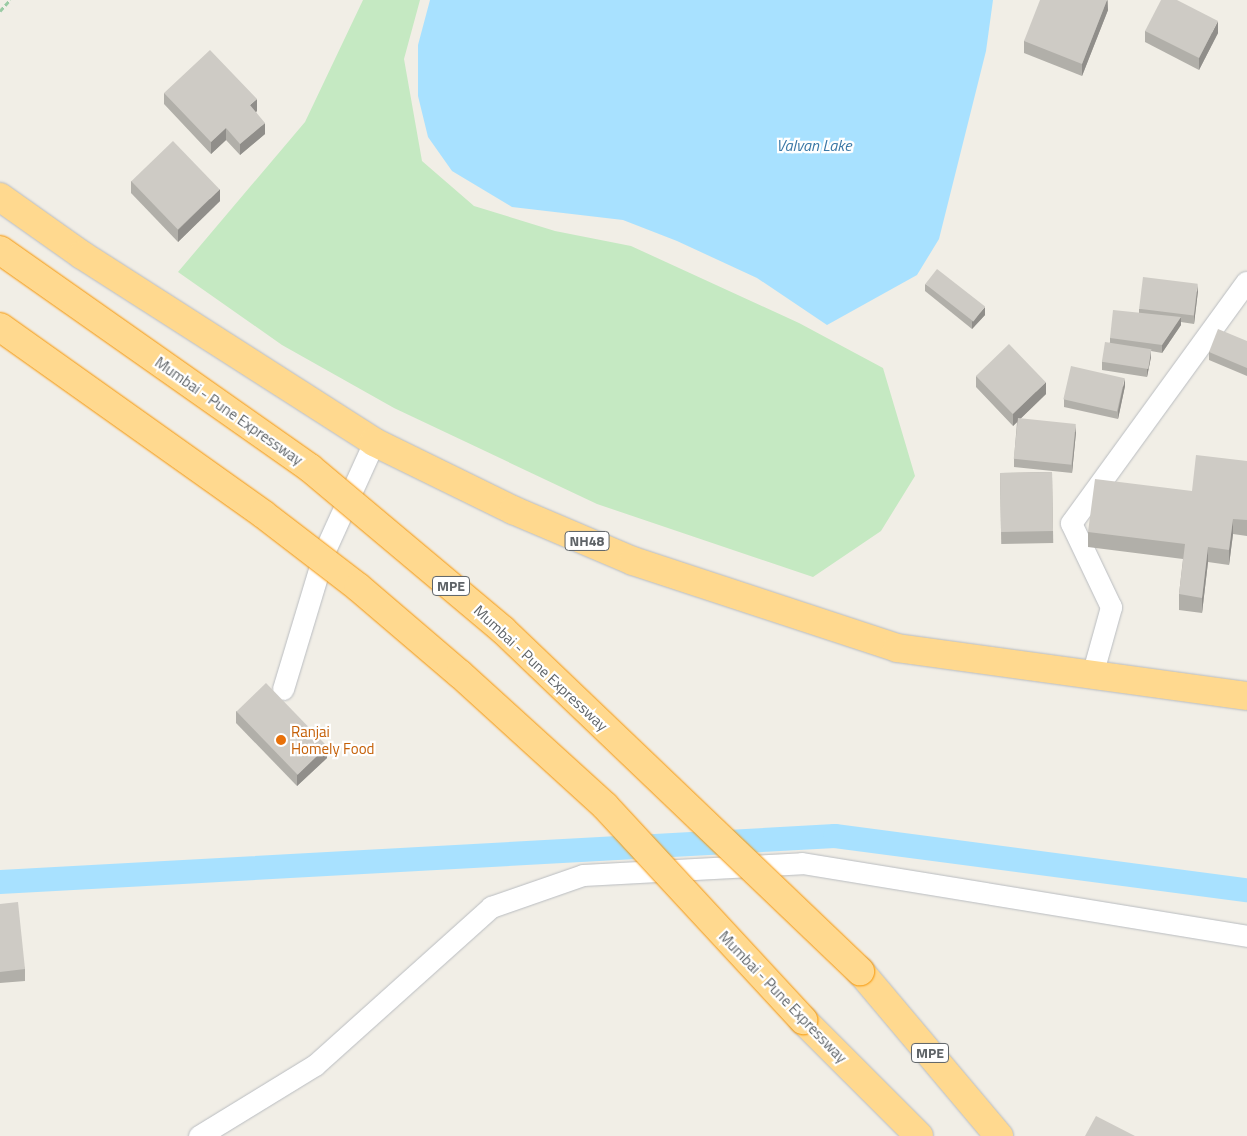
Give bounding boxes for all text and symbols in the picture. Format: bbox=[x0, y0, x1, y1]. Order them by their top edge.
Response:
water label: Valvan Lake bbox=[776, 135, 852, 155]
street label: Mumbai - Pune Expressway bbox=[152, 353, 306, 469]
road number: NH48 bbox=[564, 530, 610, 552]
road number: MPE bbox=[431, 574, 471, 598]
street label: Mumbai - Pune Expressway bbox=[470, 601, 612, 735]
place label: Ranjai Homely Food bbox=[291, 722, 374, 757]
marker: Ranjai Homely Food bbox=[275, 734, 287, 746]
street label: Mumbai - Pune Expressway bbox=[715, 927, 851, 1067]
road number: MPE bbox=[910, 1042, 950, 1064]

